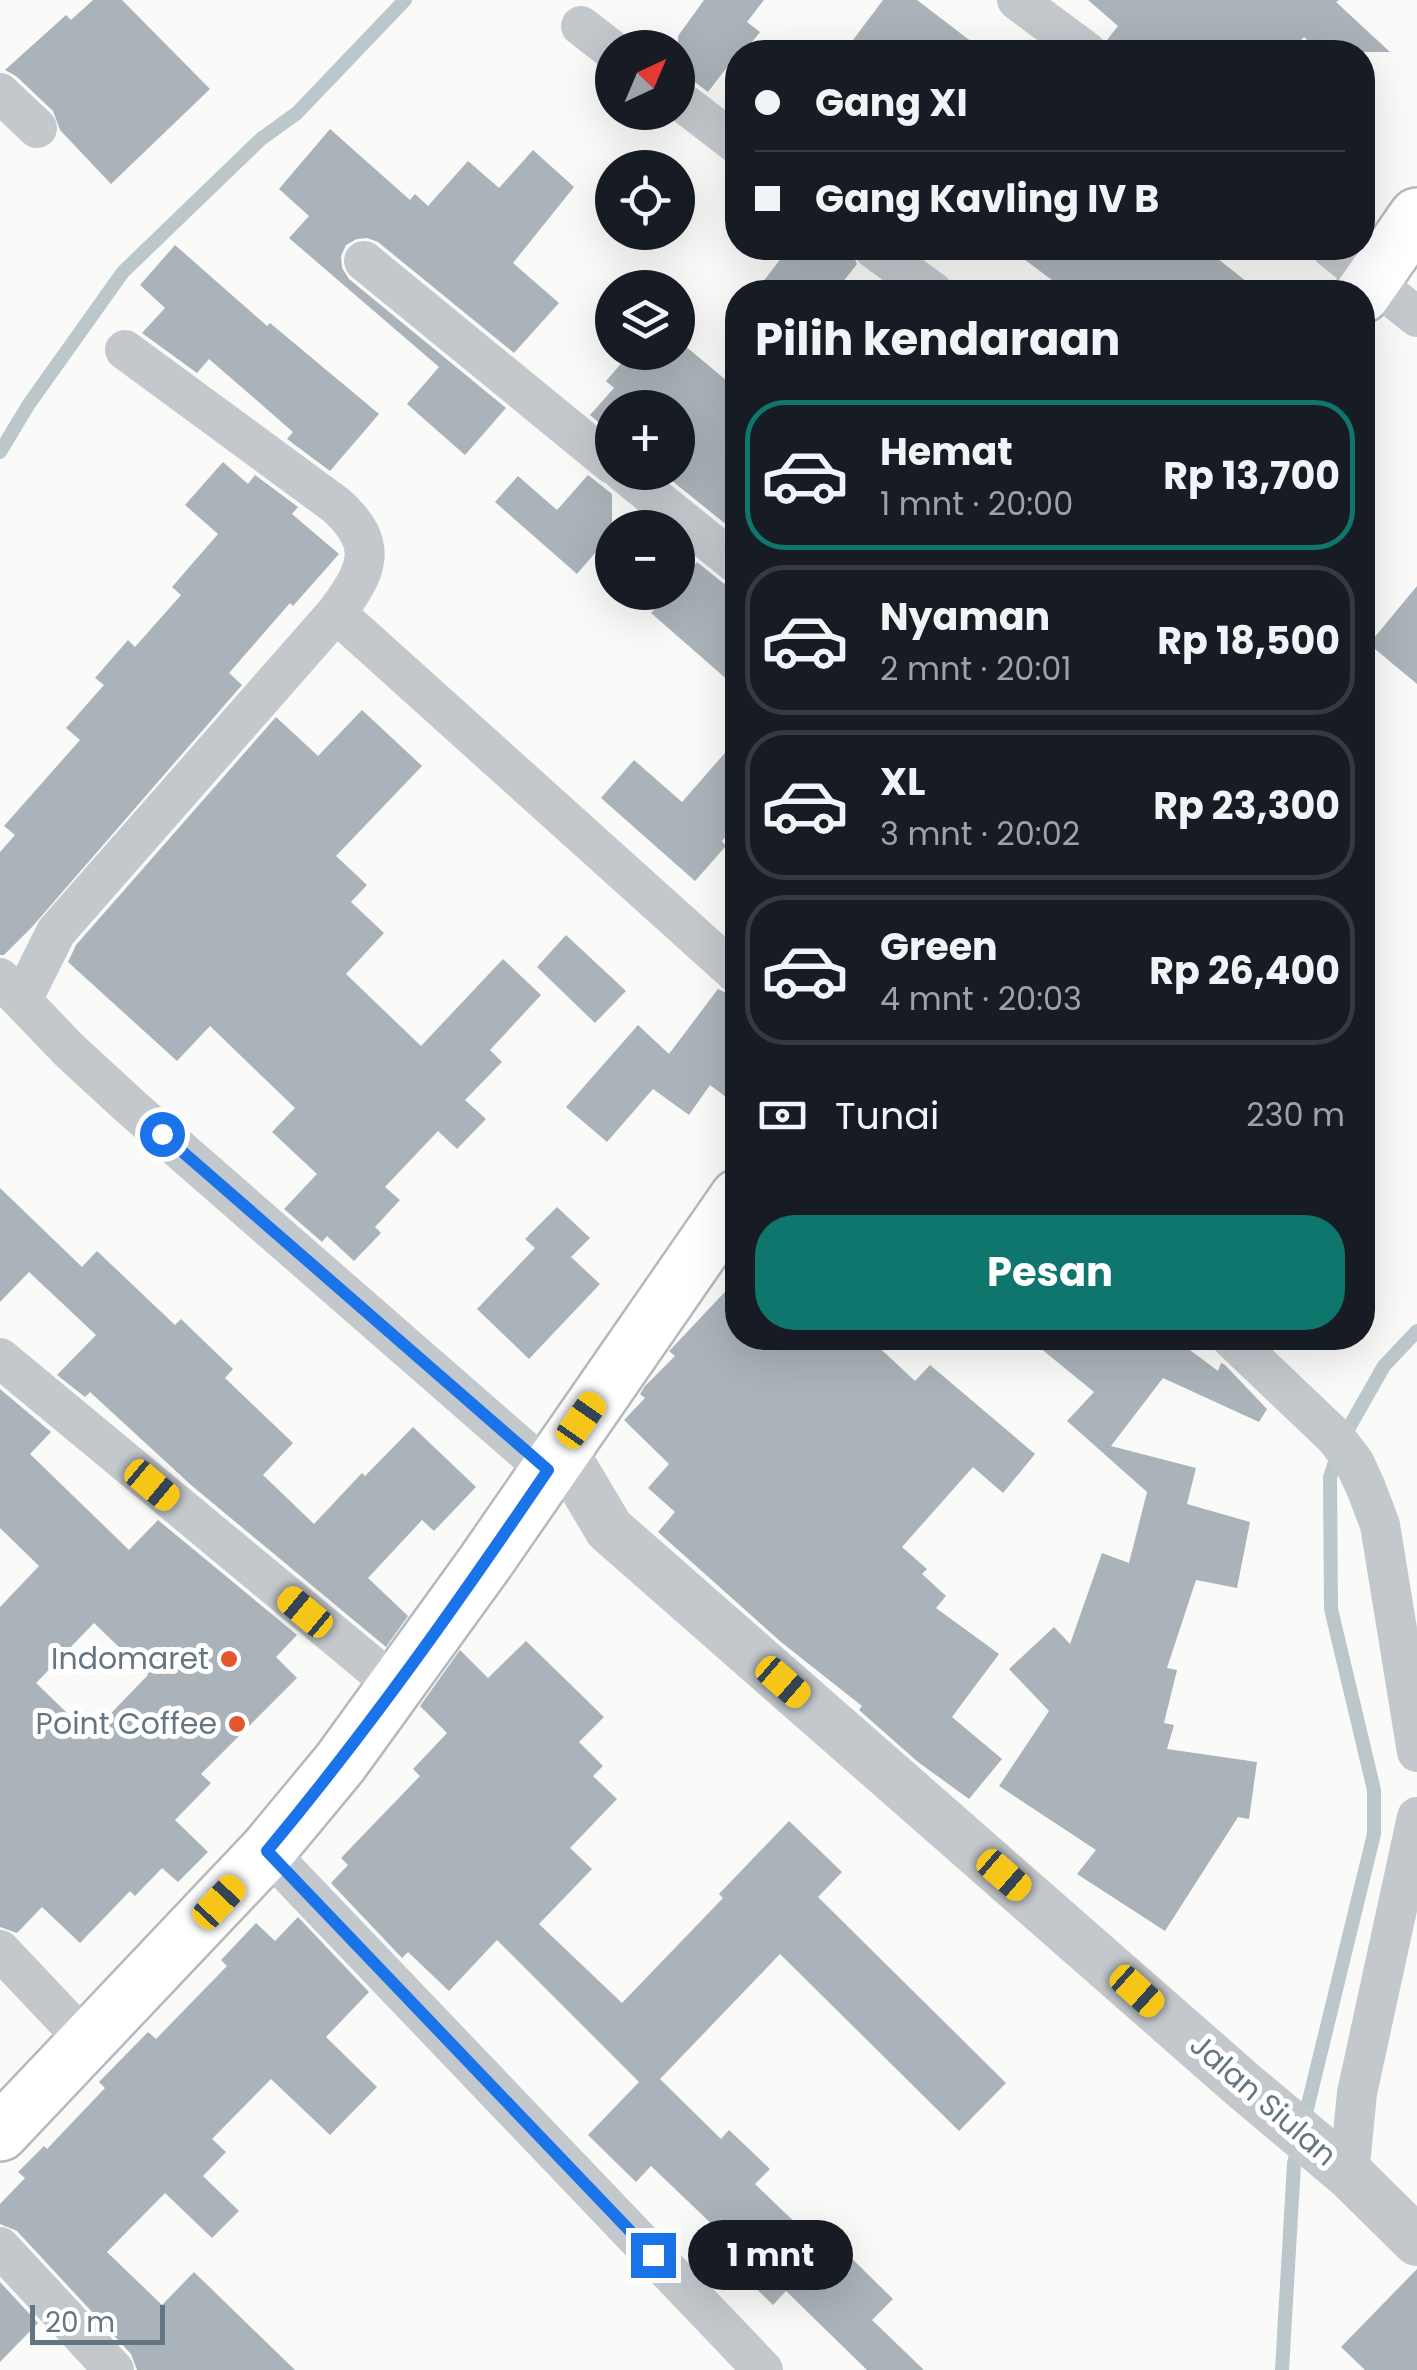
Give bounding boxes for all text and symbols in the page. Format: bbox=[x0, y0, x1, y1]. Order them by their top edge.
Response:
north arrow bbox=[595, 30, 695, 130]
map controls bbox=[595, 30, 695, 610]
text: Gang XI bbox=[815, 76, 968, 129]
button: locate bbox=[595, 150, 695, 250]
text: Gang Kavling IV B bbox=[815, 172, 1159, 225]
button: layers bbox=[595, 270, 695, 370]
text: Pilih kendaraan bbox=[755, 308, 1120, 371]
button: + bbox=[595, 390, 695, 490]
text: Hemat bbox=[880, 425, 1013, 478]
icon: car bbox=[760, 430, 850, 520]
text: Rp 13,700 bbox=[1163, 449, 1340, 502]
text: 1 mnt · 20:00 bbox=[880, 481, 1073, 526]
button: − bbox=[595, 510, 695, 610]
text: Nyaman bbox=[880, 590, 1050, 643]
icon: car bbox=[760, 595, 850, 685]
text: Rp 18,500 bbox=[1157, 614, 1340, 667]
text: 2 mnt · 20:01 bbox=[880, 646, 1072, 691]
text: XL bbox=[880, 755, 925, 808]
icon: car bbox=[760, 760, 850, 850]
text: Rp 23,300 bbox=[1153, 779, 1340, 832]
text: 3 mnt · 20:02 bbox=[880, 811, 1080, 856]
text: Green bbox=[880, 920, 998, 973]
icon: car bbox=[760, 925, 850, 1015]
text: Rp 26,400 bbox=[1149, 944, 1340, 997]
text: 4 mnt · 20:03 bbox=[880, 976, 1082, 1021]
icon: cash bbox=[755, 1088, 810, 1143]
text: Tunai bbox=[835, 1089, 939, 1142]
text: 230 m bbox=[1246, 1092, 1345, 1137]
route start bbox=[140, 1112, 185, 1157]
button: Pesan bbox=[755, 1215, 1345, 1330]
car bbox=[552, 1387, 610, 1453]
car bbox=[119, 1454, 185, 1516]
car bbox=[272, 1581, 338, 1643]
place label: Indomaret bbox=[51, 1637, 209, 1680]
marker: Indomaret bbox=[218, 1648, 240, 1670]
car bbox=[751, 1651, 815, 1713]
place label: Point Coffee bbox=[36, 1702, 217, 1745]
marker: Point Coffee bbox=[226, 1713, 248, 1735]
car bbox=[972, 1844, 1036, 1906]
car bbox=[188, 1870, 250, 1934]
car bbox=[1105, 1960, 1169, 2022]
street label: Jalan Siulan bbox=[1181, 2024, 1346, 2176]
callout: 1 mnt bbox=[688, 2220, 853, 2290]
text: 1 mnt bbox=[727, 2232, 814, 2277]
route end bbox=[631, 2233, 676, 2278]
scale bar bbox=[30, 2300, 165, 2344]
text: 20 m bbox=[45, 2303, 115, 2342]

